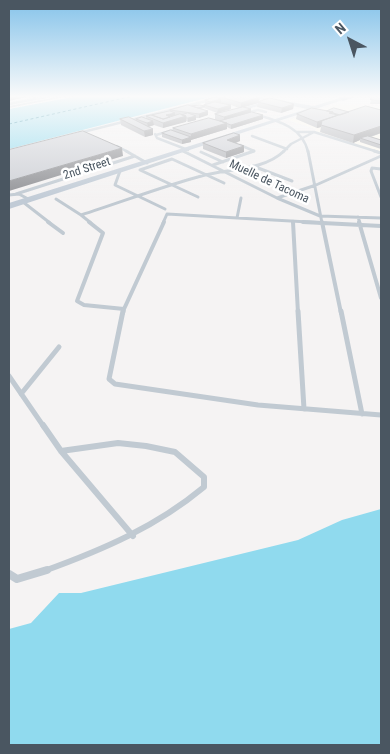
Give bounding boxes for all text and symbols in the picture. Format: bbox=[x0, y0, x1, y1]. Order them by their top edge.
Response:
north arrow bbox=[325, 15, 375, 65]
text: N bbox=[332, 20, 349, 37]
street label: 2nd Street bbox=[62, 155, 112, 183]
street label: Muelle de Tacoma bbox=[227, 157, 311, 207]

